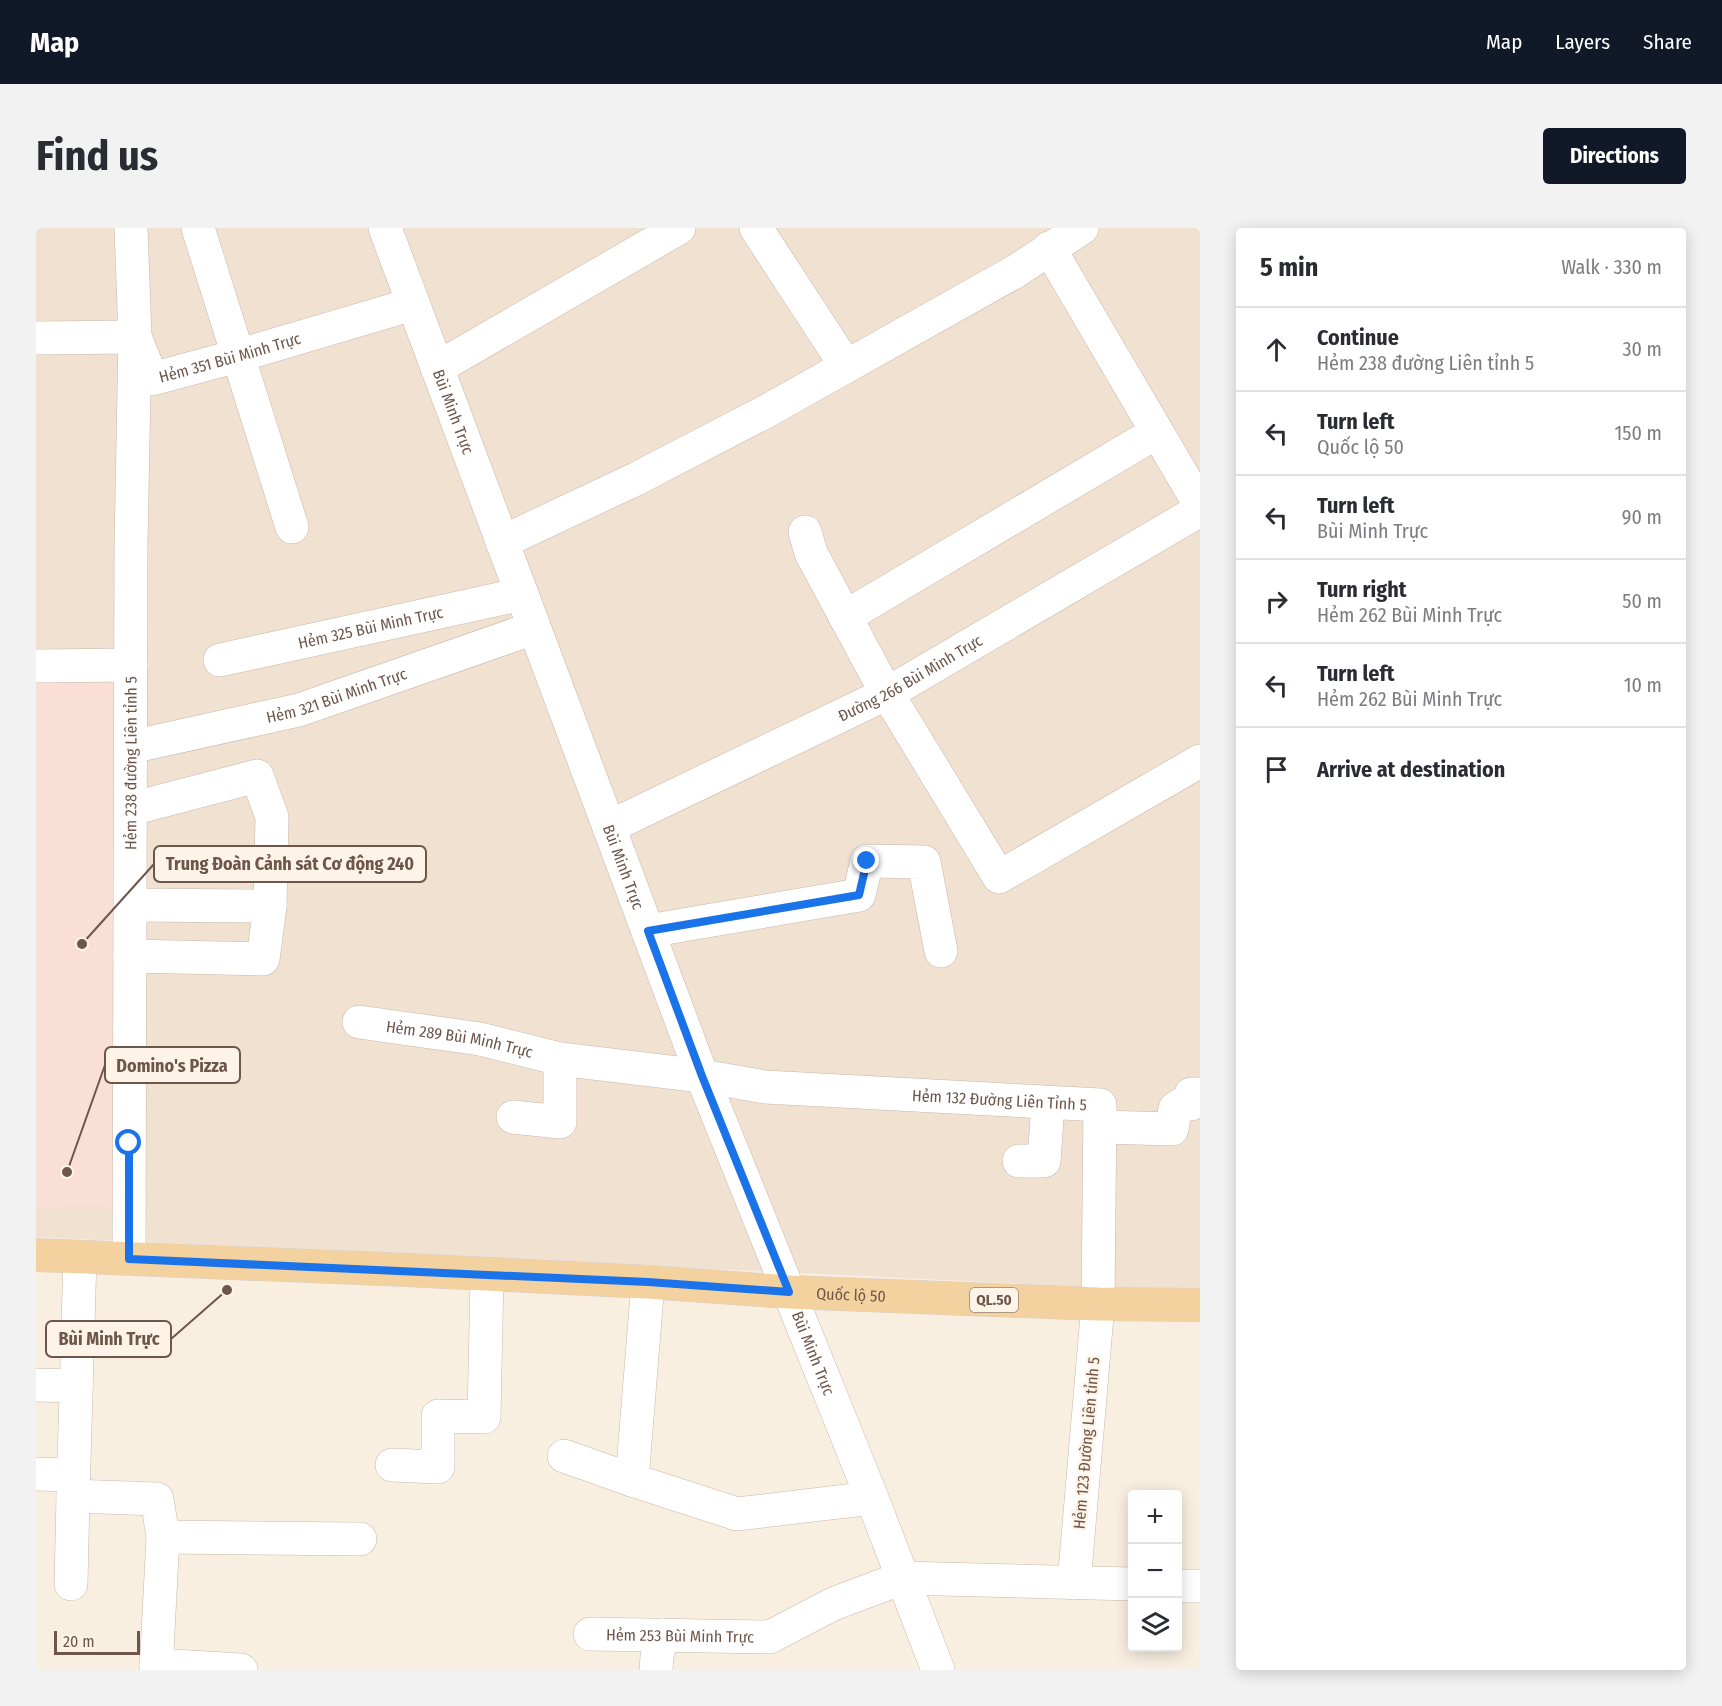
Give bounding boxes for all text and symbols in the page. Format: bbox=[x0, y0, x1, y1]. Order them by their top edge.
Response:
text: Map bbox=[30, 26, 79, 59]
text: Map bbox=[1486, 29, 1522, 55]
text: Layers bbox=[1555, 29, 1610, 55]
text: Share bbox=[1643, 29, 1692, 55]
button: Directions bbox=[1543, 128, 1686, 184]
text: Find us bbox=[36, 131, 158, 181]
text: 5 min bbox=[1260, 252, 1318, 283]
text: Walk · 330 m bbox=[1561, 255, 1662, 279]
text: Continue bbox=[1317, 324, 1399, 351]
street label: Hẻm 351 Bùi Minh Trực bbox=[157, 329, 303, 387]
icon: ahead bbox=[1260, 333, 1293, 366]
text: 30 m bbox=[1622, 337, 1662, 361]
text: Hẻm 238 đường Liên tỉnh 5 bbox=[1317, 351, 1534, 375]
street label: Bùi Minh Trực bbox=[429, 367, 478, 457]
text: Turn left bbox=[1317, 408, 1395, 435]
icon: left bbox=[1260, 417, 1293, 450]
text: 150 m bbox=[1615, 421, 1662, 445]
text: Quốc lộ 50 bbox=[1317, 435, 1404, 459]
text: Turn left bbox=[1317, 492, 1395, 519]
icon: left bbox=[1260, 501, 1293, 534]
text: 90 m bbox=[1622, 505, 1662, 529]
text: Bùi Minh Trực bbox=[1317, 519, 1428, 543]
text: Turn right bbox=[1317, 576, 1406, 603]
icon: right bbox=[1260, 585, 1293, 618]
text: 50 m bbox=[1622, 589, 1662, 613]
street label: Hẻm 325 Bùi Minh Trực bbox=[296, 603, 445, 653]
text: Hẻm 262 Bùi Minh Trực bbox=[1317, 603, 1502, 627]
street label: Đường 266 Bùi Minh Trực bbox=[835, 631, 986, 726]
text: Turn left bbox=[1317, 660, 1395, 687]
street label: Hẻm 321 Bùi Minh Trực bbox=[265, 664, 409, 727]
icon: left bbox=[1260, 669, 1293, 702]
text: 10 m bbox=[1624, 673, 1662, 697]
street label: Hẻm 238 đường Liên tỉnh 5 bbox=[121, 676, 141, 850]
text: Hẻm 262 Bùi Minh Trực bbox=[1317, 687, 1502, 711]
icon: arrive bbox=[1260, 753, 1293, 786]
text: Arrive at destination bbox=[1317, 756, 1505, 783]
street label: Bùi Minh Trực bbox=[599, 822, 648, 912]
callout: Trung Đoàn Cảnh sát Cơ động 240 bbox=[154, 846, 426, 882]
route end bbox=[853, 847, 879, 873]
text: Trung Đoàn Cảnh sát Cơ động 240 bbox=[166, 853, 414, 875]
street label: Hẻm 289 Bùi Minh Trực bbox=[385, 1017, 535, 1062]
callout: Domino's Pizza bbox=[105, 1047, 240, 1083]
text: Domino's Pizza bbox=[116, 1055, 228, 1077]
street label: Hẻm 132 Đường Liên Tỉnh 5 bbox=[912, 1086, 1087, 1114]
route start bbox=[115, 1129, 141, 1155]
street label: Quốc lộ 50 bbox=[816, 1284, 886, 1306]
road number: QL.50 bbox=[970, 1288, 1018, 1312]
street label: Bùi Minh Trực bbox=[788, 1308, 839, 1398]
callout: Bùi Minh Trực bbox=[46, 1321, 171, 1357]
text: Bùi Minh Trực bbox=[59, 1328, 160, 1350]
street label: Hẻm 123 Đường Liên tỉnh 5 bbox=[1070, 1356, 1103, 1530]
map controls bbox=[1128, 1490, 1182, 1652]
button: + bbox=[1128, 1490, 1182, 1544]
button: − bbox=[1128, 1544, 1182, 1598]
button: layers bbox=[1128, 1598, 1182, 1652]
street label: Hẻm 253 Bùi Minh Trực bbox=[606, 1625, 754, 1647]
scale bar bbox=[54, 1628, 140, 1656]
text: 20 m bbox=[63, 1632, 94, 1651]

